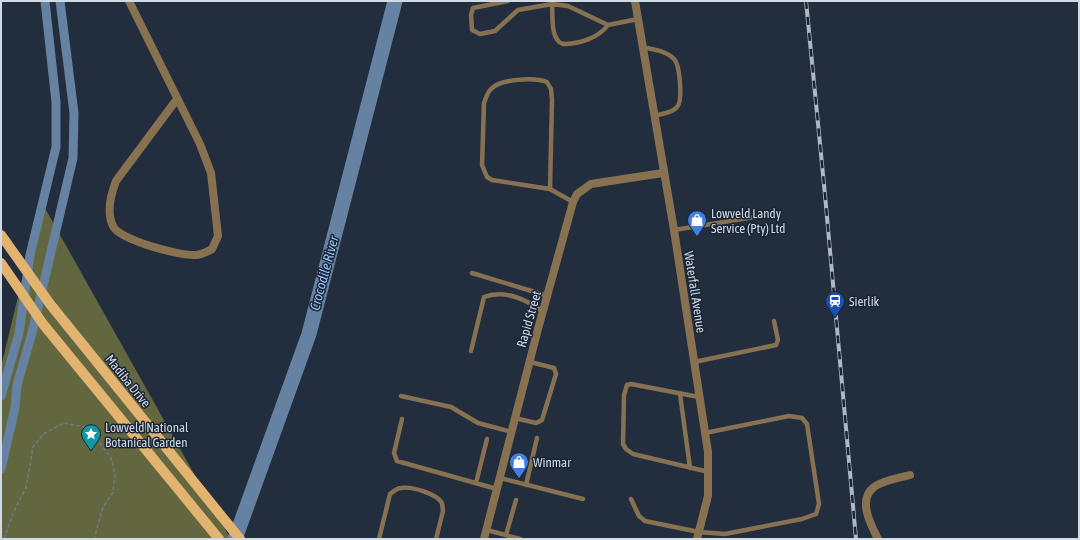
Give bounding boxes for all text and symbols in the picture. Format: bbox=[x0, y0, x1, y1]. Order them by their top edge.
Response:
place label: Lowveld Landy Service (Pty) Ltd bbox=[711, 206, 785, 236]
shop icon: Lowveld Landy Service (Pty) Ltd bbox=[686, 209, 708, 237]
water label: Crocodile River bbox=[306, 233, 342, 312]
street label: Waterfall Avenue bbox=[681, 250, 709, 334]
street label: Rapid Street bbox=[514, 289, 544, 349]
station icon: Sierlik bbox=[824, 290, 846, 318]
place label: Sierlik bbox=[849, 294, 880, 309]
street label: Madiba Drive bbox=[102, 352, 154, 410]
place label: Lowveld National Botanical Garden bbox=[105, 420, 189, 450]
place icon: Lowveld National Botanical Garden bbox=[80, 423, 102, 451]
shop icon: Winmar bbox=[508, 451, 530, 479]
place label: Winmar bbox=[533, 455, 571, 470]

